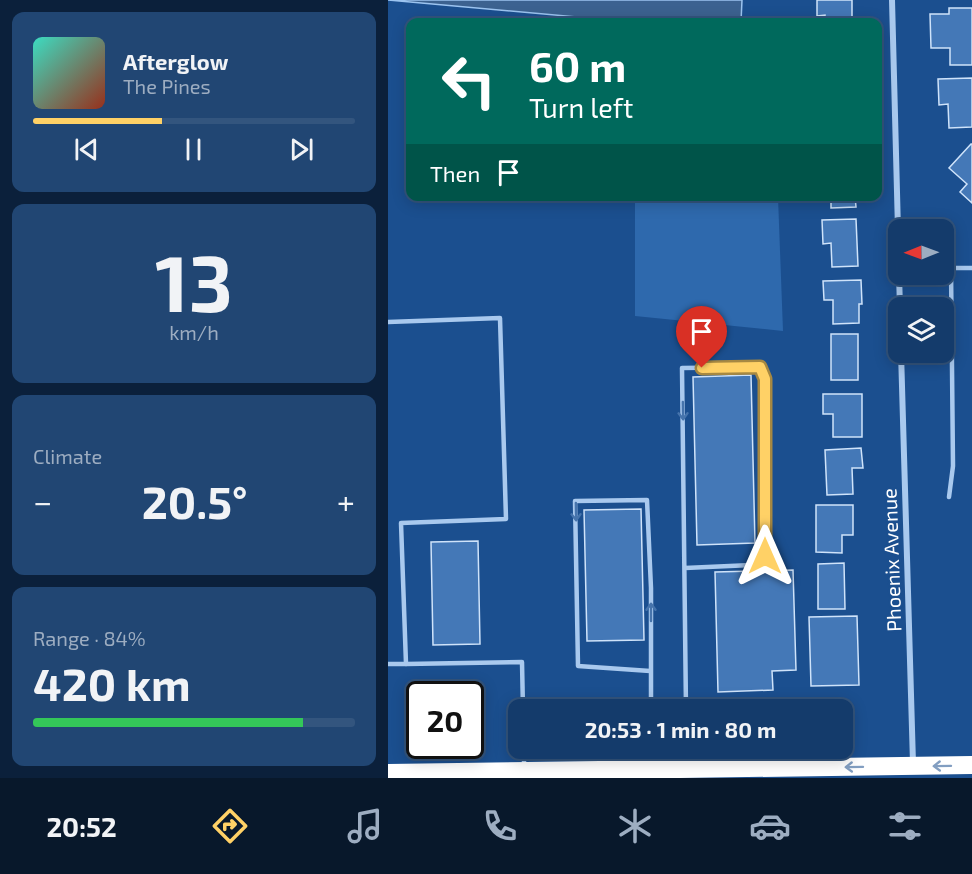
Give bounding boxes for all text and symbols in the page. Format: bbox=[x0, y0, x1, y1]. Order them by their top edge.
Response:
text: 60 m bbox=[529, 40, 626, 90]
icon: left bbox=[430, 42, 508, 120]
text: Afterglow bbox=[123, 48, 228, 74]
text: The Pines bbox=[123, 74, 211, 98]
text: Turn left bbox=[529, 91, 633, 123]
icon: previous bbox=[70, 133, 103, 166]
icon: pause bbox=[177, 133, 210, 166]
icon: next bbox=[285, 133, 318, 166]
icon: arrive bbox=[492, 156, 525, 189]
text: Then bbox=[430, 160, 480, 186]
north arrow bbox=[888, 219, 954, 285]
map controls bbox=[888, 219, 954, 363]
text: 13 bbox=[155, 234, 233, 328]
button: layers bbox=[888, 297, 954, 363]
pin bbox=[676, 306, 727, 368]
icon: arrive bbox=[685, 315, 718, 348]
text: km/h bbox=[169, 320, 219, 344]
one-way arrow bbox=[677, 401, 689, 421]
text: Climate bbox=[33, 444, 102, 468]
text: 20.5° bbox=[142, 474, 247, 528]
text: − bbox=[33, 481, 52, 521]
text: + bbox=[337, 481, 355, 521]
street label: Phoenix Avenue bbox=[877, 488, 905, 632]
one-way arrow bbox=[570, 502, 581, 522]
position arrow bbox=[733, 524, 797, 588]
one-way arrow bbox=[645, 603, 657, 623]
text: Range · 84% bbox=[33, 626, 146, 650]
text: 420 km bbox=[33, 656, 191, 710]
speed limit sign: 20 bbox=[406, 681, 484, 759]
text: 20:53 · 1 min · 80 m bbox=[585, 716, 776, 742]
one-way arrow bbox=[933, 760, 953, 771]
one-way arrow bbox=[845, 761, 865, 773]
icon: directions bbox=[209, 805, 251, 847]
icon: music bbox=[344, 805, 386, 847]
icon: phone bbox=[479, 805, 521, 847]
icon: climate bbox=[614, 805, 656, 847]
icon: car bbox=[749, 805, 791, 847]
icon: filters bbox=[884, 805, 926, 847]
text: 20:52 bbox=[46, 810, 117, 842]

